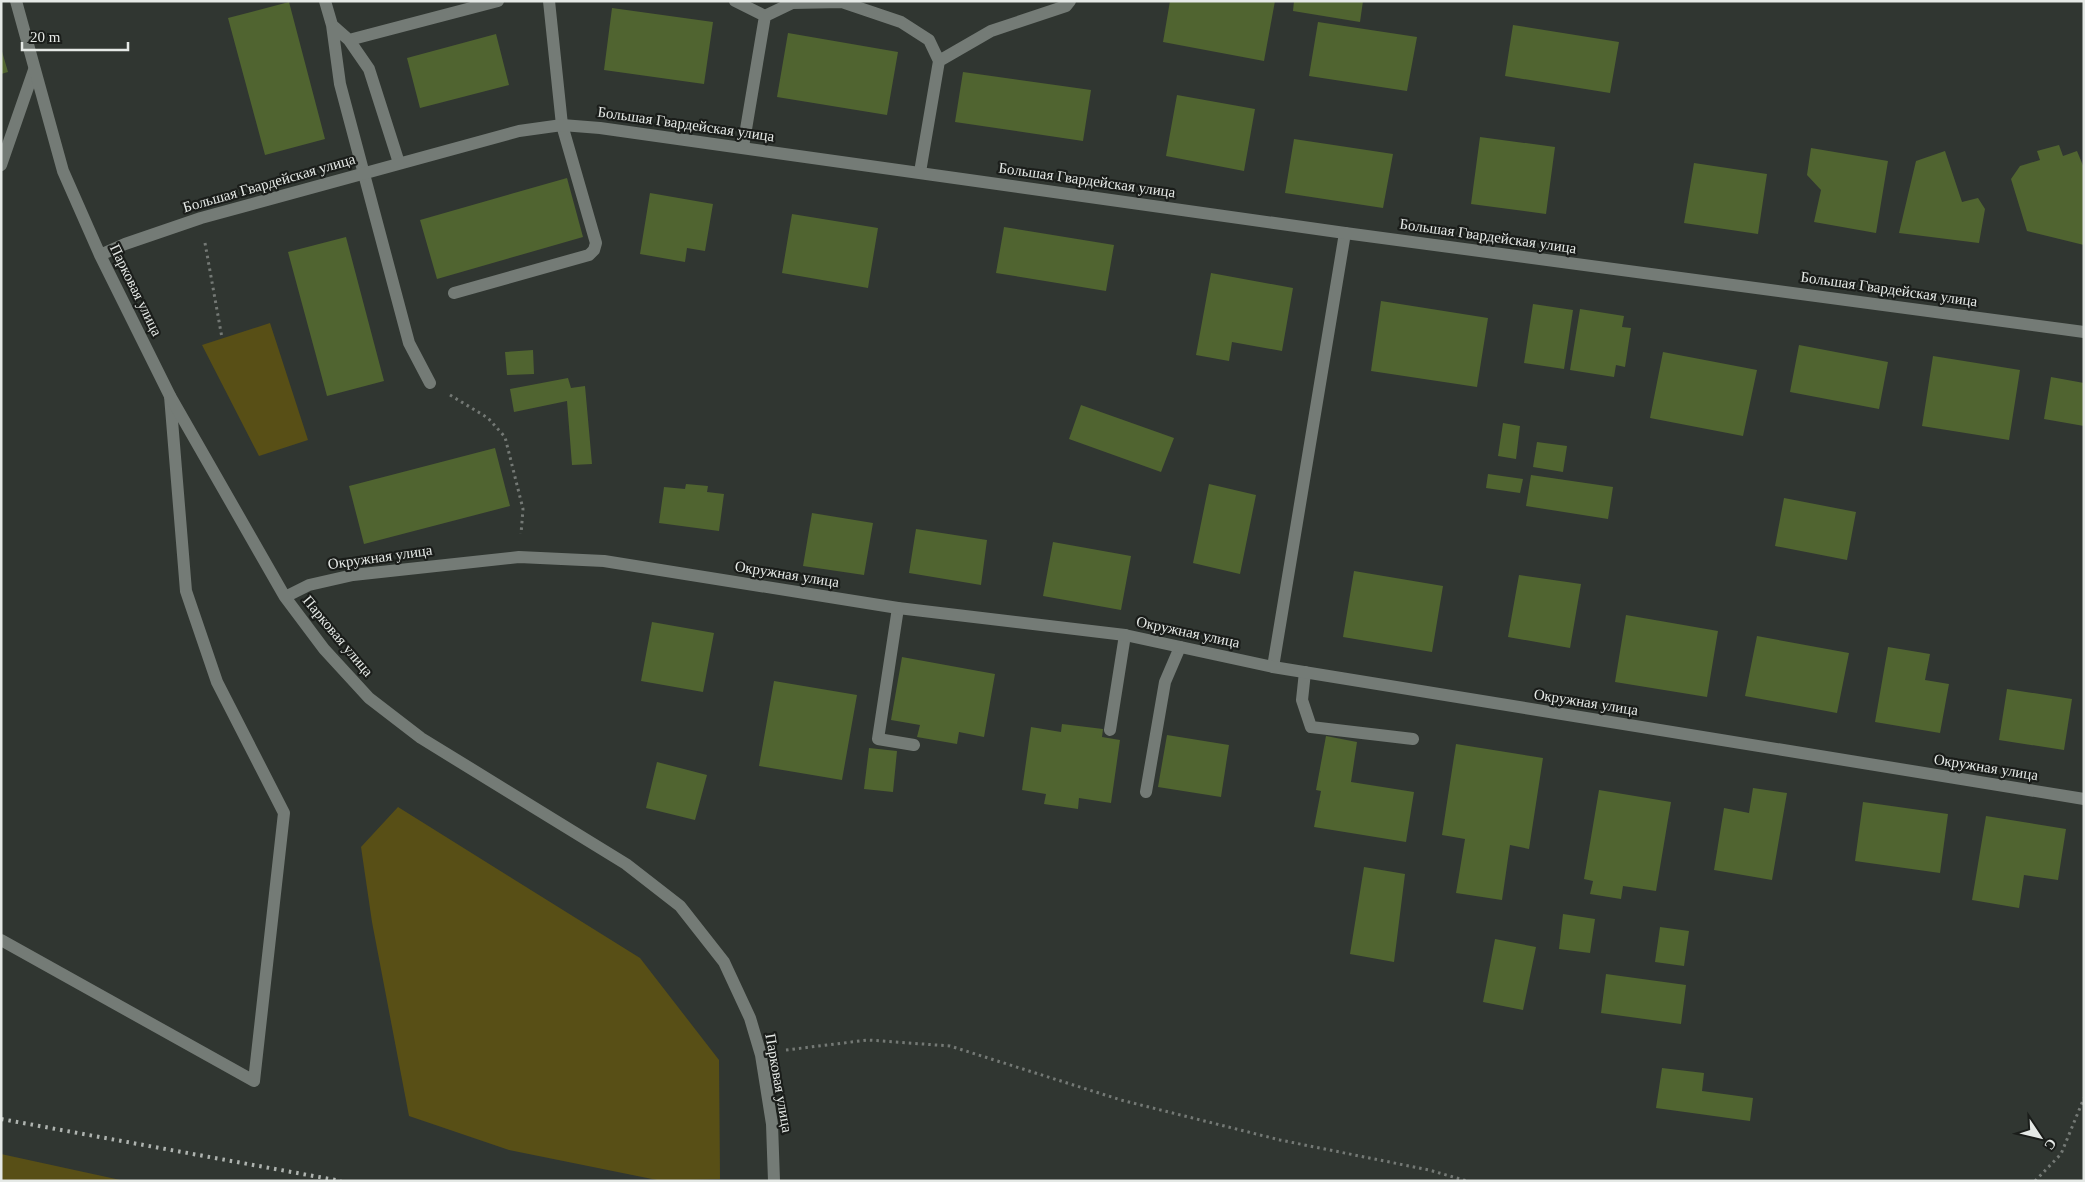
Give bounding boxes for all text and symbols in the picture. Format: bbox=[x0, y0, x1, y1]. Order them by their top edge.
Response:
scale bar bbox=[22, 20, 129, 52]
text: 20 m bbox=[30, 29, 61, 45]
street label: Большая Гвардейская улица bbox=[597, 104, 776, 144]
street label: Большая Гвардейская улица bbox=[181, 151, 357, 215]
street label: Большая Гвардейская улица bbox=[998, 160, 1177, 200]
street label: Большая Гвардейская улица bbox=[1399, 216, 1578, 256]
street label: Парковая улица bbox=[107, 241, 165, 339]
street label: Большая Гвардейская улица bbox=[1800, 269, 1979, 309]
street label: Окружная улица bbox=[327, 542, 434, 572]
street label: Окружная улица bbox=[734, 558, 841, 590]
street label: Парковая улица bbox=[300, 592, 377, 680]
street label: Окружная улица bbox=[1135, 613, 1242, 651]
street label: Окружная улица bbox=[1533, 686, 1640, 718]
street label: Окружная улица bbox=[1933, 751, 2040, 783]
street label: Парковая улица bbox=[762, 1032, 796, 1134]
north arrow bbox=[2015, 1112, 2065, 1162]
text: С bbox=[2041, 1136, 2059, 1153]

